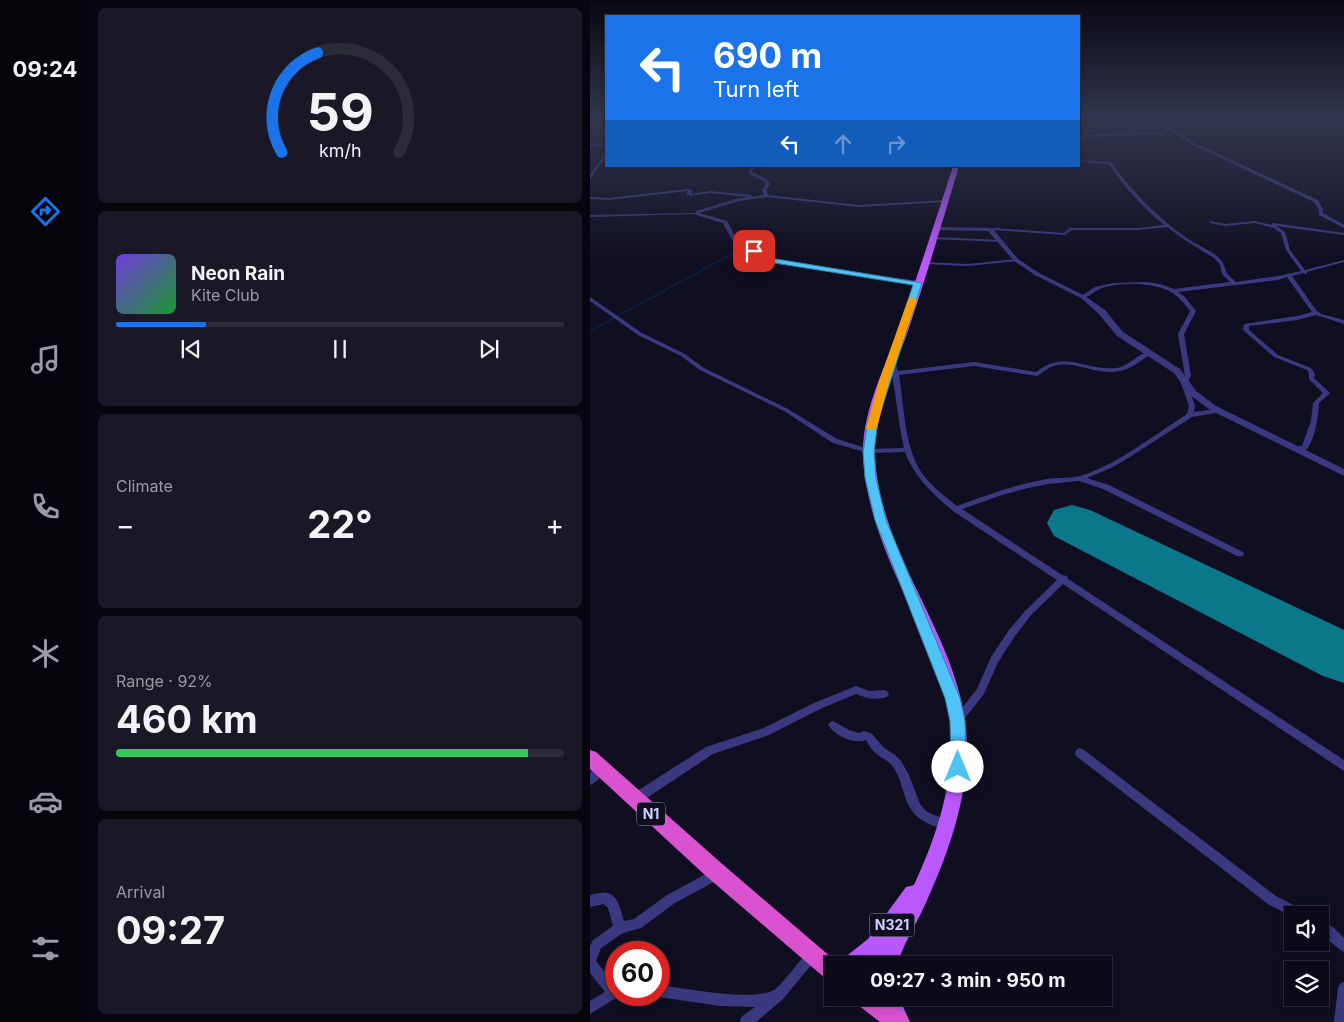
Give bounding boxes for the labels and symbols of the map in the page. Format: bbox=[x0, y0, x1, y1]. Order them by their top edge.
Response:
pin bbox=[733, 230, 775, 272]
position arrow bbox=[931, 740, 983, 792]
road number: N1 bbox=[637, 802, 665, 826]
road number: N321 bbox=[870, 914, 914, 936]
speed limit sign: 60 bbox=[605, 941, 670, 1006]

